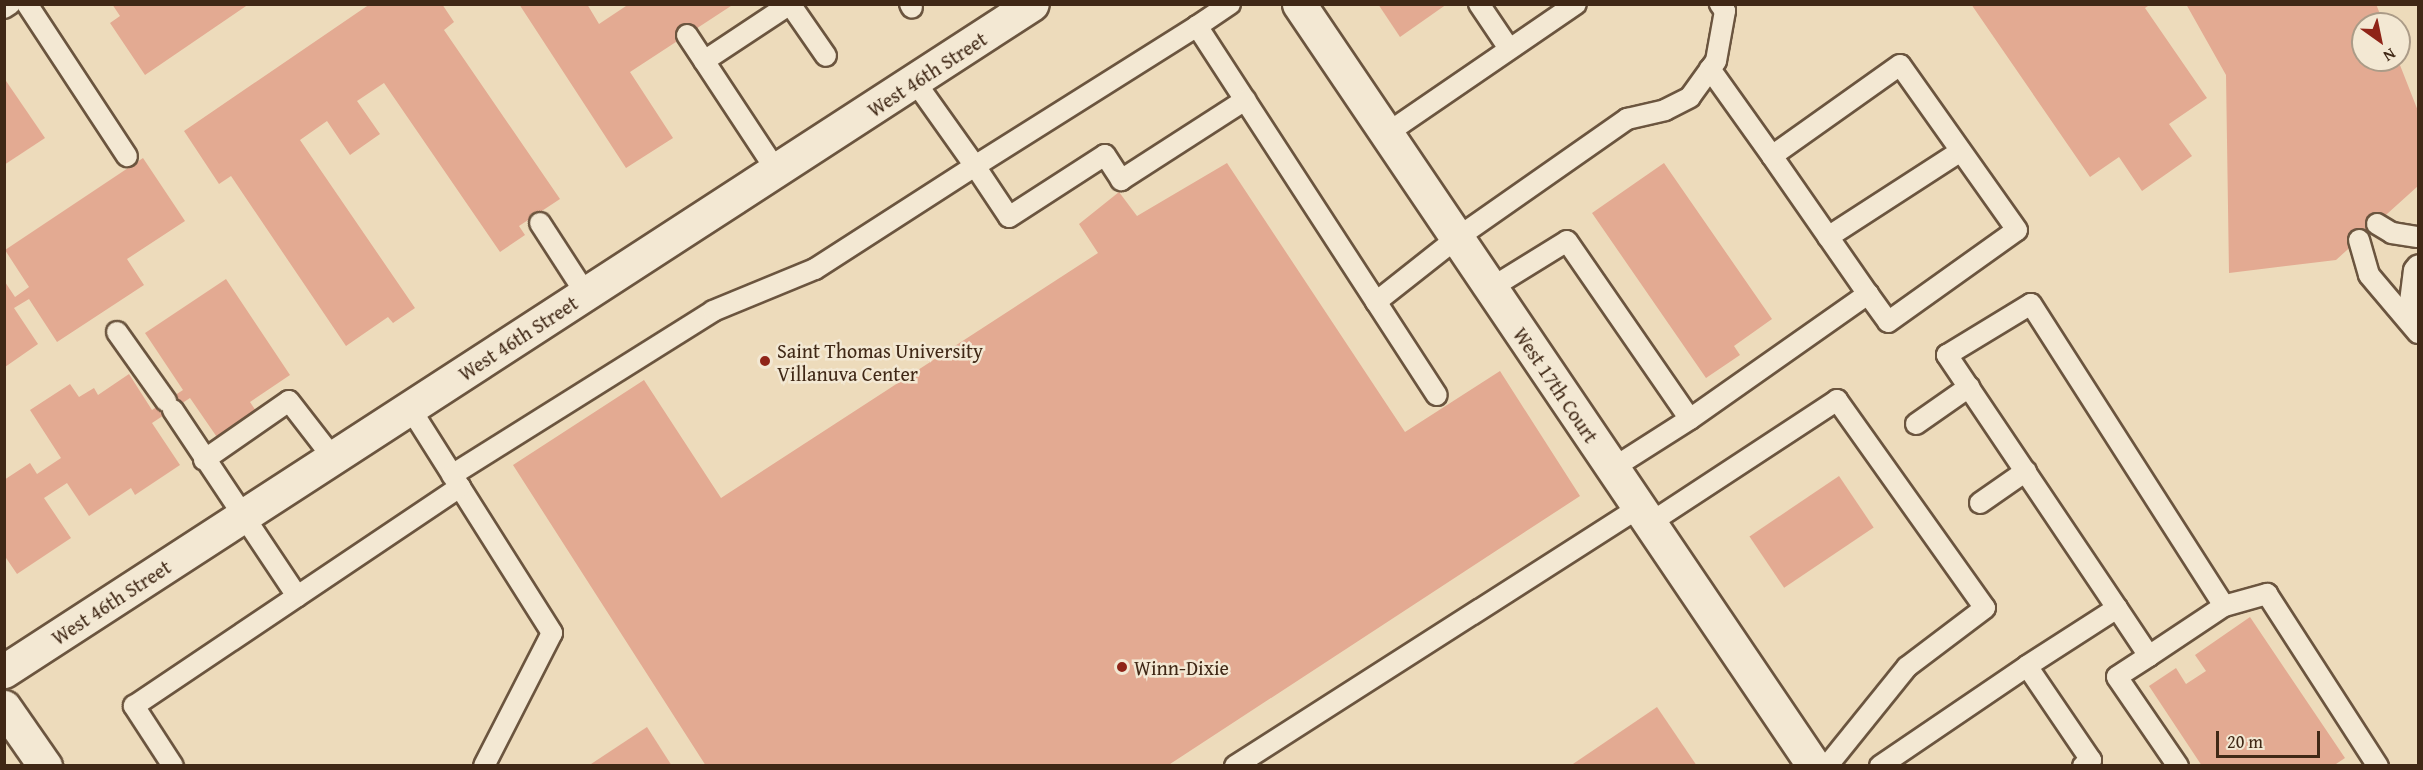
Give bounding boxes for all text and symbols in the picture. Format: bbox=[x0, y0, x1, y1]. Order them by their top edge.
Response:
north arrow bbox=[2351, 12, 2411, 72]
street label: West 46th Street bbox=[863, 26, 991, 122]
text: N bbox=[2379, 42, 2401, 68]
street label: West 46th Street bbox=[454, 290, 582, 386]
street label: West 17th Court bbox=[1509, 323, 1603, 447]
place label: Saint Thomas University Villanuva Center bbox=[777, 338, 983, 385]
marker: Saint Thomas University Villanuva Center bbox=[758, 354, 772, 368]
street label: West 46th Street bbox=[47, 554, 175, 650]
place label: Winn-Dixie bbox=[1134, 655, 1229, 679]
marker: Winn-Dixie bbox=[1115, 660, 1129, 674]
scale bar bbox=[2219, 719, 2322, 757]
text: 20 m bbox=[2227, 728, 2263, 755]

